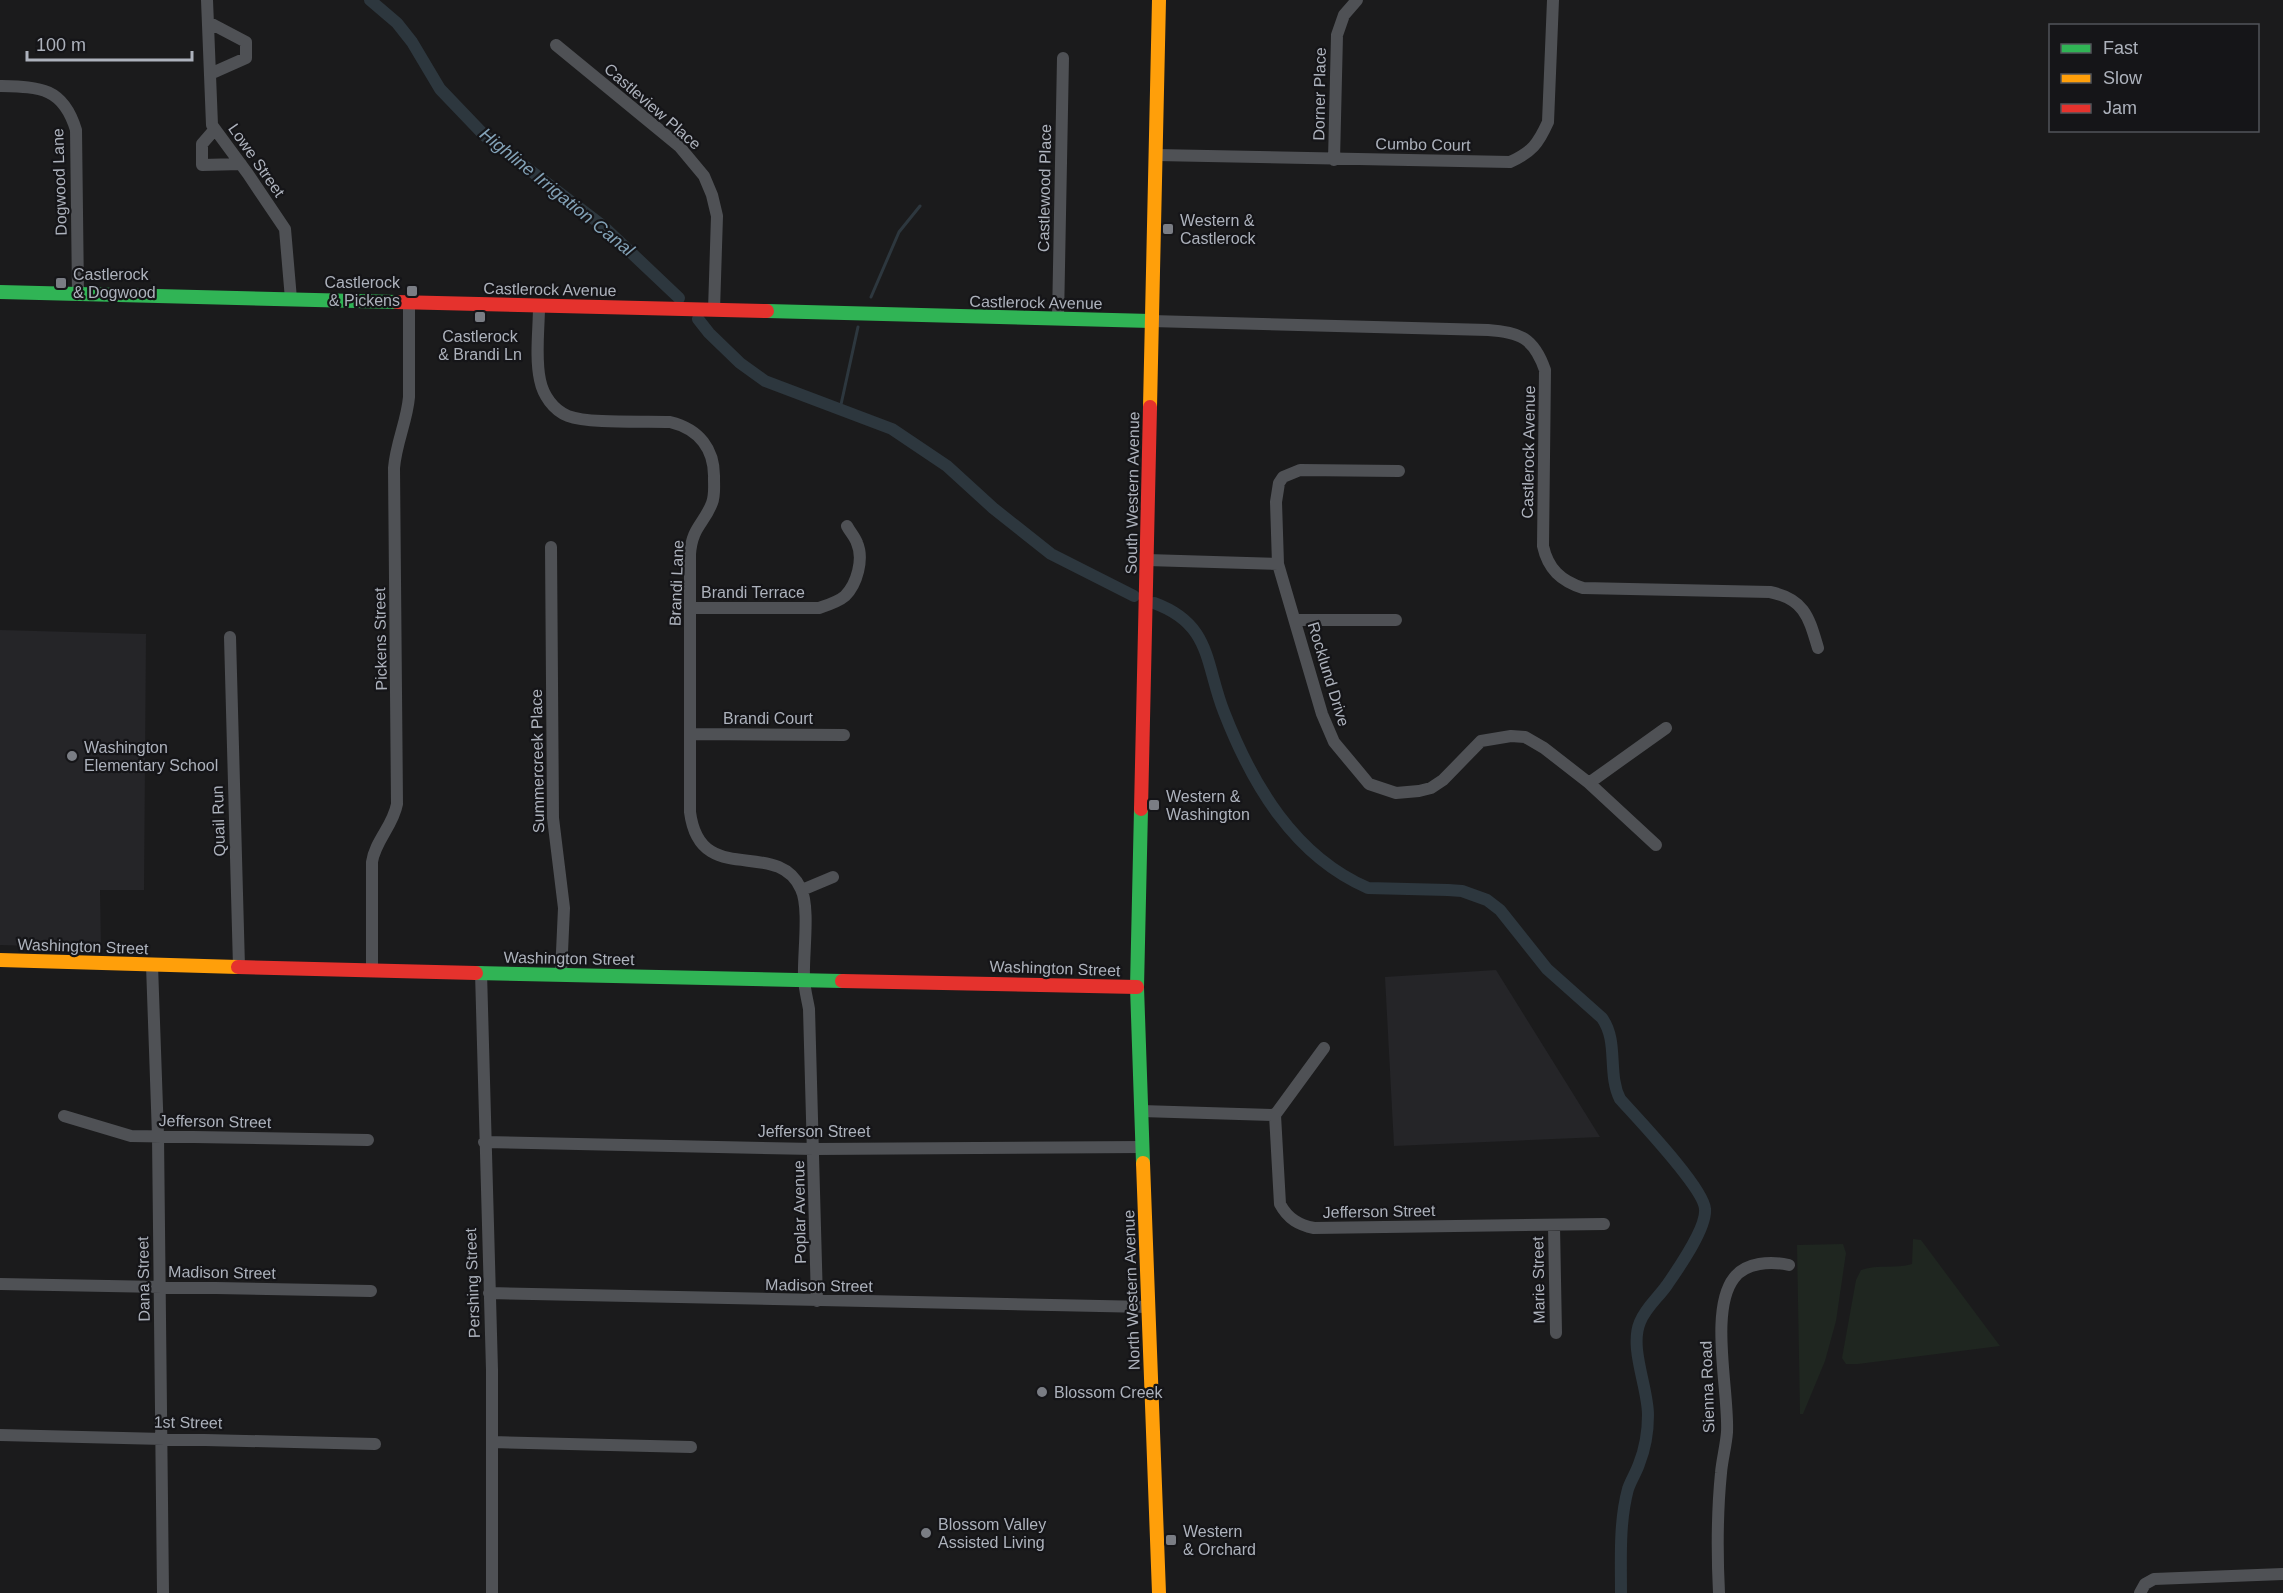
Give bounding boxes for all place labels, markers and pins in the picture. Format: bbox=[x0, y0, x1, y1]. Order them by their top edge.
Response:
place label: Western & Castlerock bbox=[1180, 212, 1257, 247]
marker: Western & Castlerock bbox=[1161, 222, 1175, 236]
place label: Castlerock & Dogwood bbox=[73, 266, 156, 301]
place label: Castlerock & Pickens bbox=[324, 274, 401, 309]
marker: Castlerock & Dogwood bbox=[54, 276, 68, 290]
marker: Castlerock & Pickens bbox=[405, 284, 419, 298]
marker: Castlerock & Brandi Ln bbox=[473, 310, 487, 324]
place label: Castlerock & Brandi Ln bbox=[438, 328, 522, 363]
place label: Washington Elementary School bbox=[84, 739, 218, 774]
marker: Washington Elementary School bbox=[65, 749, 79, 763]
place label: Western & Washington bbox=[1166, 788, 1250, 823]
marker: Western & Washington bbox=[1147, 798, 1161, 812]
place label: Blossom Creek bbox=[1054, 1384, 1163, 1401]
marker: Blossom Creek bbox=[1035, 1385, 1049, 1399]
place label: Blossom Valley Assisted Living bbox=[938, 1516, 1046, 1551]
place label: Western & Orchard bbox=[1183, 1523, 1256, 1558]
marker: Blossom Valley Assisted Living bbox=[919, 1526, 933, 1540]
marker: Western & Orchard bbox=[1164, 1533, 1178, 1547]

